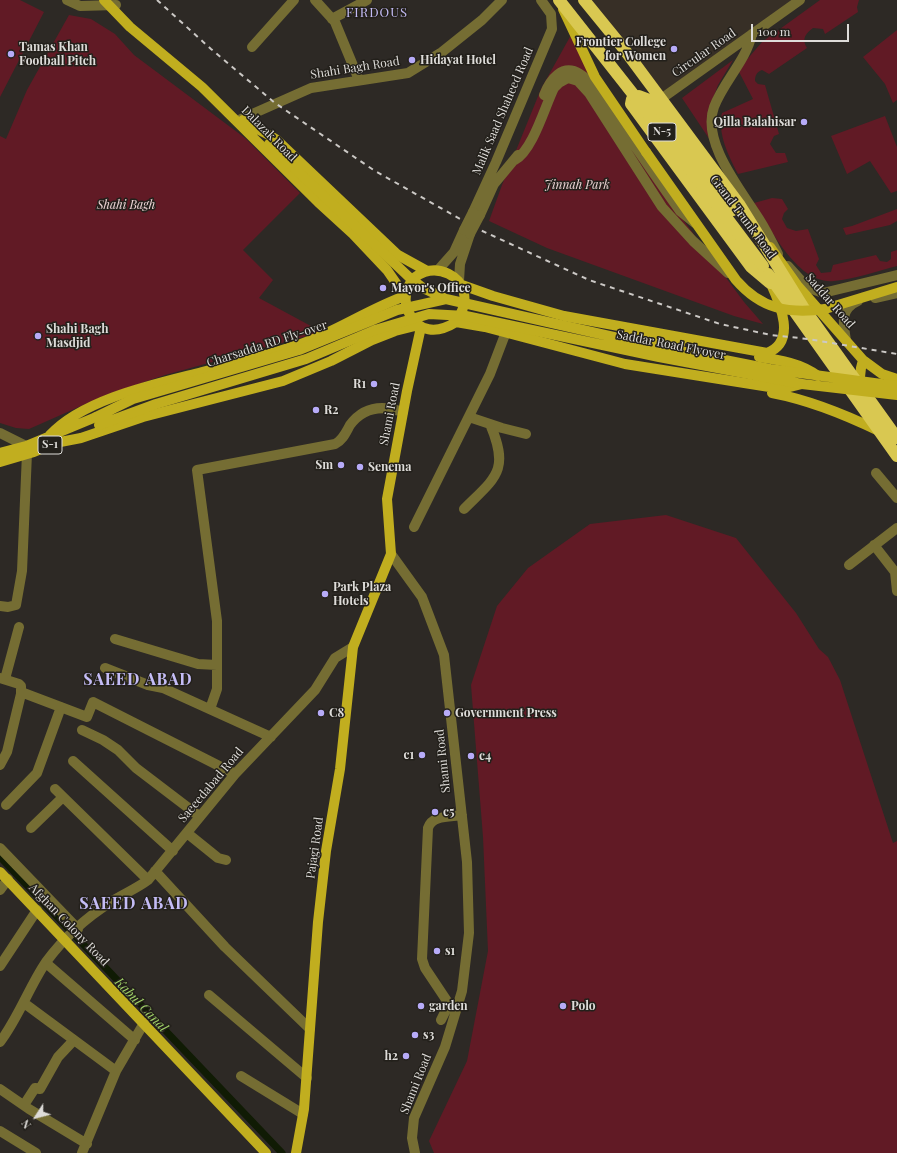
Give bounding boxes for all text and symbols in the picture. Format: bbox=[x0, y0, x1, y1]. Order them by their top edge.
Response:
district label: FIRDOUS bbox=[346, 5, 408, 21]
scale bar bbox=[753, 16, 851, 42]
text: 100 m bbox=[758, 23, 790, 39]
street label: Circular Road bbox=[669, 26, 739, 80]
place label: Frontier College for Women bbox=[576, 35, 666, 63]
place label: Tamas Khan Football Pitch bbox=[19, 40, 96, 68]
marker: Frontier College for Women bbox=[669, 44, 679, 54]
street label: Malik Saad Shaheed Road bbox=[470, 45, 536, 177]
marker: Tamas Khan Football Pitch bbox=[6, 49, 16, 59]
place label: Hidayat Hotel bbox=[420, 53, 496, 67]
street label: Shahi Bagh Road bbox=[309, 54, 401, 82]
marker: Hidayat Hotel bbox=[407, 55, 417, 65]
street label: Dalazak Road bbox=[238, 103, 300, 165]
place label: Qilla Balahisar bbox=[713, 115, 796, 129]
marker: Qilla Balahisar bbox=[799, 117, 809, 127]
road number: N-5 bbox=[648, 123, 676, 141]
street label: Grand Trunk Road bbox=[707, 172, 779, 262]
park label: Jinnah Park bbox=[544, 178, 610, 192]
park label: Shahi Bagh bbox=[97, 198, 155, 212]
street label: Saddar Road bbox=[802, 271, 858, 331]
place label: Mayor's Office bbox=[391, 281, 471, 295]
marker: Mayor's Office bbox=[378, 283, 388, 293]
street label: Charsadda RD Fly-over bbox=[205, 318, 329, 370]
place label: Shahi Bagh Masdjid bbox=[46, 322, 109, 350]
street label: Saddar Road Flyover bbox=[615, 327, 727, 363]
marker: Shahi Bagh Masdjid bbox=[33, 331, 43, 341]
place label: R1 bbox=[353, 377, 366, 391]
marker: R1 bbox=[369, 379, 379, 389]
street label: Shami Road bbox=[377, 381, 403, 447]
place label: R2 bbox=[324, 403, 339, 417]
marker: R2 bbox=[311, 405, 321, 415]
road number: S-1 bbox=[38, 436, 62, 454]
place label: Sm bbox=[315, 458, 333, 472]
marker: Sm bbox=[336, 460, 346, 470]
place label: Senema bbox=[368, 460, 411, 474]
marker: Senema bbox=[355, 462, 365, 472]
place label: Park Plaza Hotels bbox=[333, 580, 391, 608]
marker: Park Plaza Hotels bbox=[320, 589, 330, 599]
district label: SAEED ABAD bbox=[83, 670, 193, 690]
place label: C8 bbox=[329, 706, 344, 720]
place label: Government Press bbox=[455, 706, 557, 720]
marker: C8 bbox=[316, 708, 326, 718]
marker: Government Press bbox=[442, 708, 452, 718]
street label: Shami Road bbox=[432, 728, 454, 794]
street label: Saeeedabad Road bbox=[175, 745, 247, 825]
place label: c1 bbox=[403, 748, 414, 762]
place label: c4 bbox=[479, 749, 491, 763]
marker: c1 bbox=[417, 750, 427, 760]
marker: c4 bbox=[466, 751, 476, 761]
place label: c5 bbox=[443, 805, 454, 819]
marker: c5 bbox=[430, 807, 440, 817]
street label: Pajagi Road bbox=[304, 816, 326, 880]
street label: Afghan Colony Road bbox=[26, 881, 112, 969]
district label: SAEED ABAD bbox=[79, 894, 189, 914]
place label: s1 bbox=[445, 944, 455, 958]
marker: s1 bbox=[432, 946, 442, 956]
water label: Kabul Canal bbox=[111, 975, 171, 1035]
place label: garden bbox=[429, 999, 468, 1013]
place label: Polo bbox=[571, 999, 596, 1013]
marker: garden bbox=[416, 1001, 426, 1011]
marker: Polo bbox=[558, 1001, 568, 1011]
place label: s3 bbox=[423, 1028, 434, 1042]
marker: s3 bbox=[410, 1030, 420, 1040]
place label: h2 bbox=[384, 1049, 398, 1063]
marker: h2 bbox=[401, 1051, 411, 1061]
street label: Shami Road bbox=[397, 1052, 435, 1116]
north arrow bbox=[16, 1097, 56, 1137]
text: N bbox=[17, 1117, 34, 1132]

